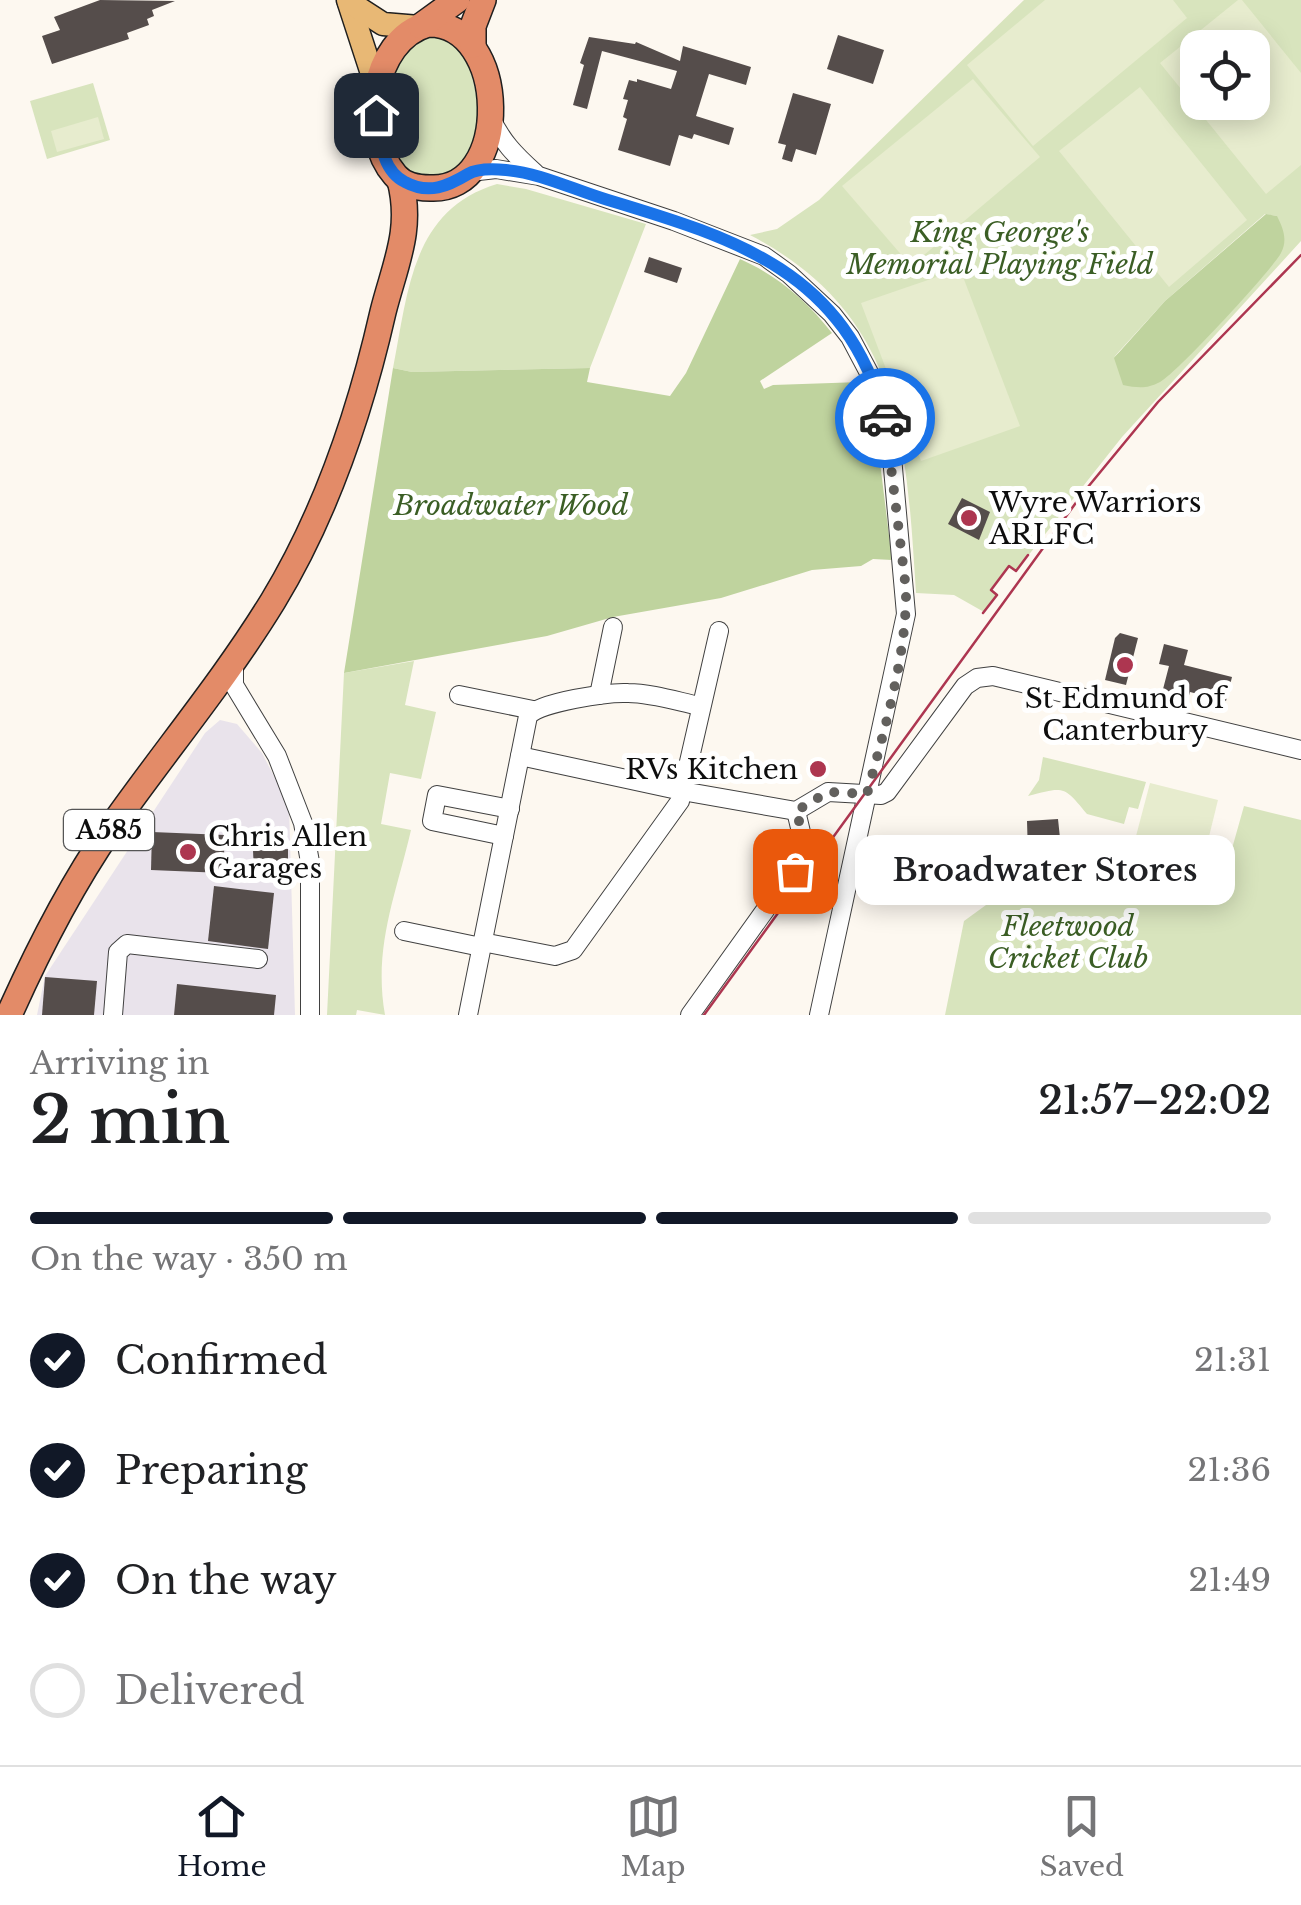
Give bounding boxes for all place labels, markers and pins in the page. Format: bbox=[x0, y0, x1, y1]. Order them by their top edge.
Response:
pin bbox=[334, 73, 419, 158]
place label: Wyre Warriors ARLFC bbox=[988, 485, 1201, 552]
marker: Wyre Warriors ARLFC bbox=[958, 507, 980, 529]
marker: St Edmund of Canterbury bbox=[1114, 654, 1136, 676]
place label: St Edmund of Canterbury bbox=[1025, 681, 1229, 748]
place label: RVs Kitchen bbox=[625, 752, 798, 787]
marker: RVs Kitchen bbox=[807, 758, 829, 780]
place label: Chris Allen Garages bbox=[208, 819, 367, 886]
pin bbox=[753, 829, 838, 914]
callout: Broadwater Stores bbox=[855, 836, 1235, 906]
marker: Chris Allen Garages bbox=[177, 841, 199, 863]

